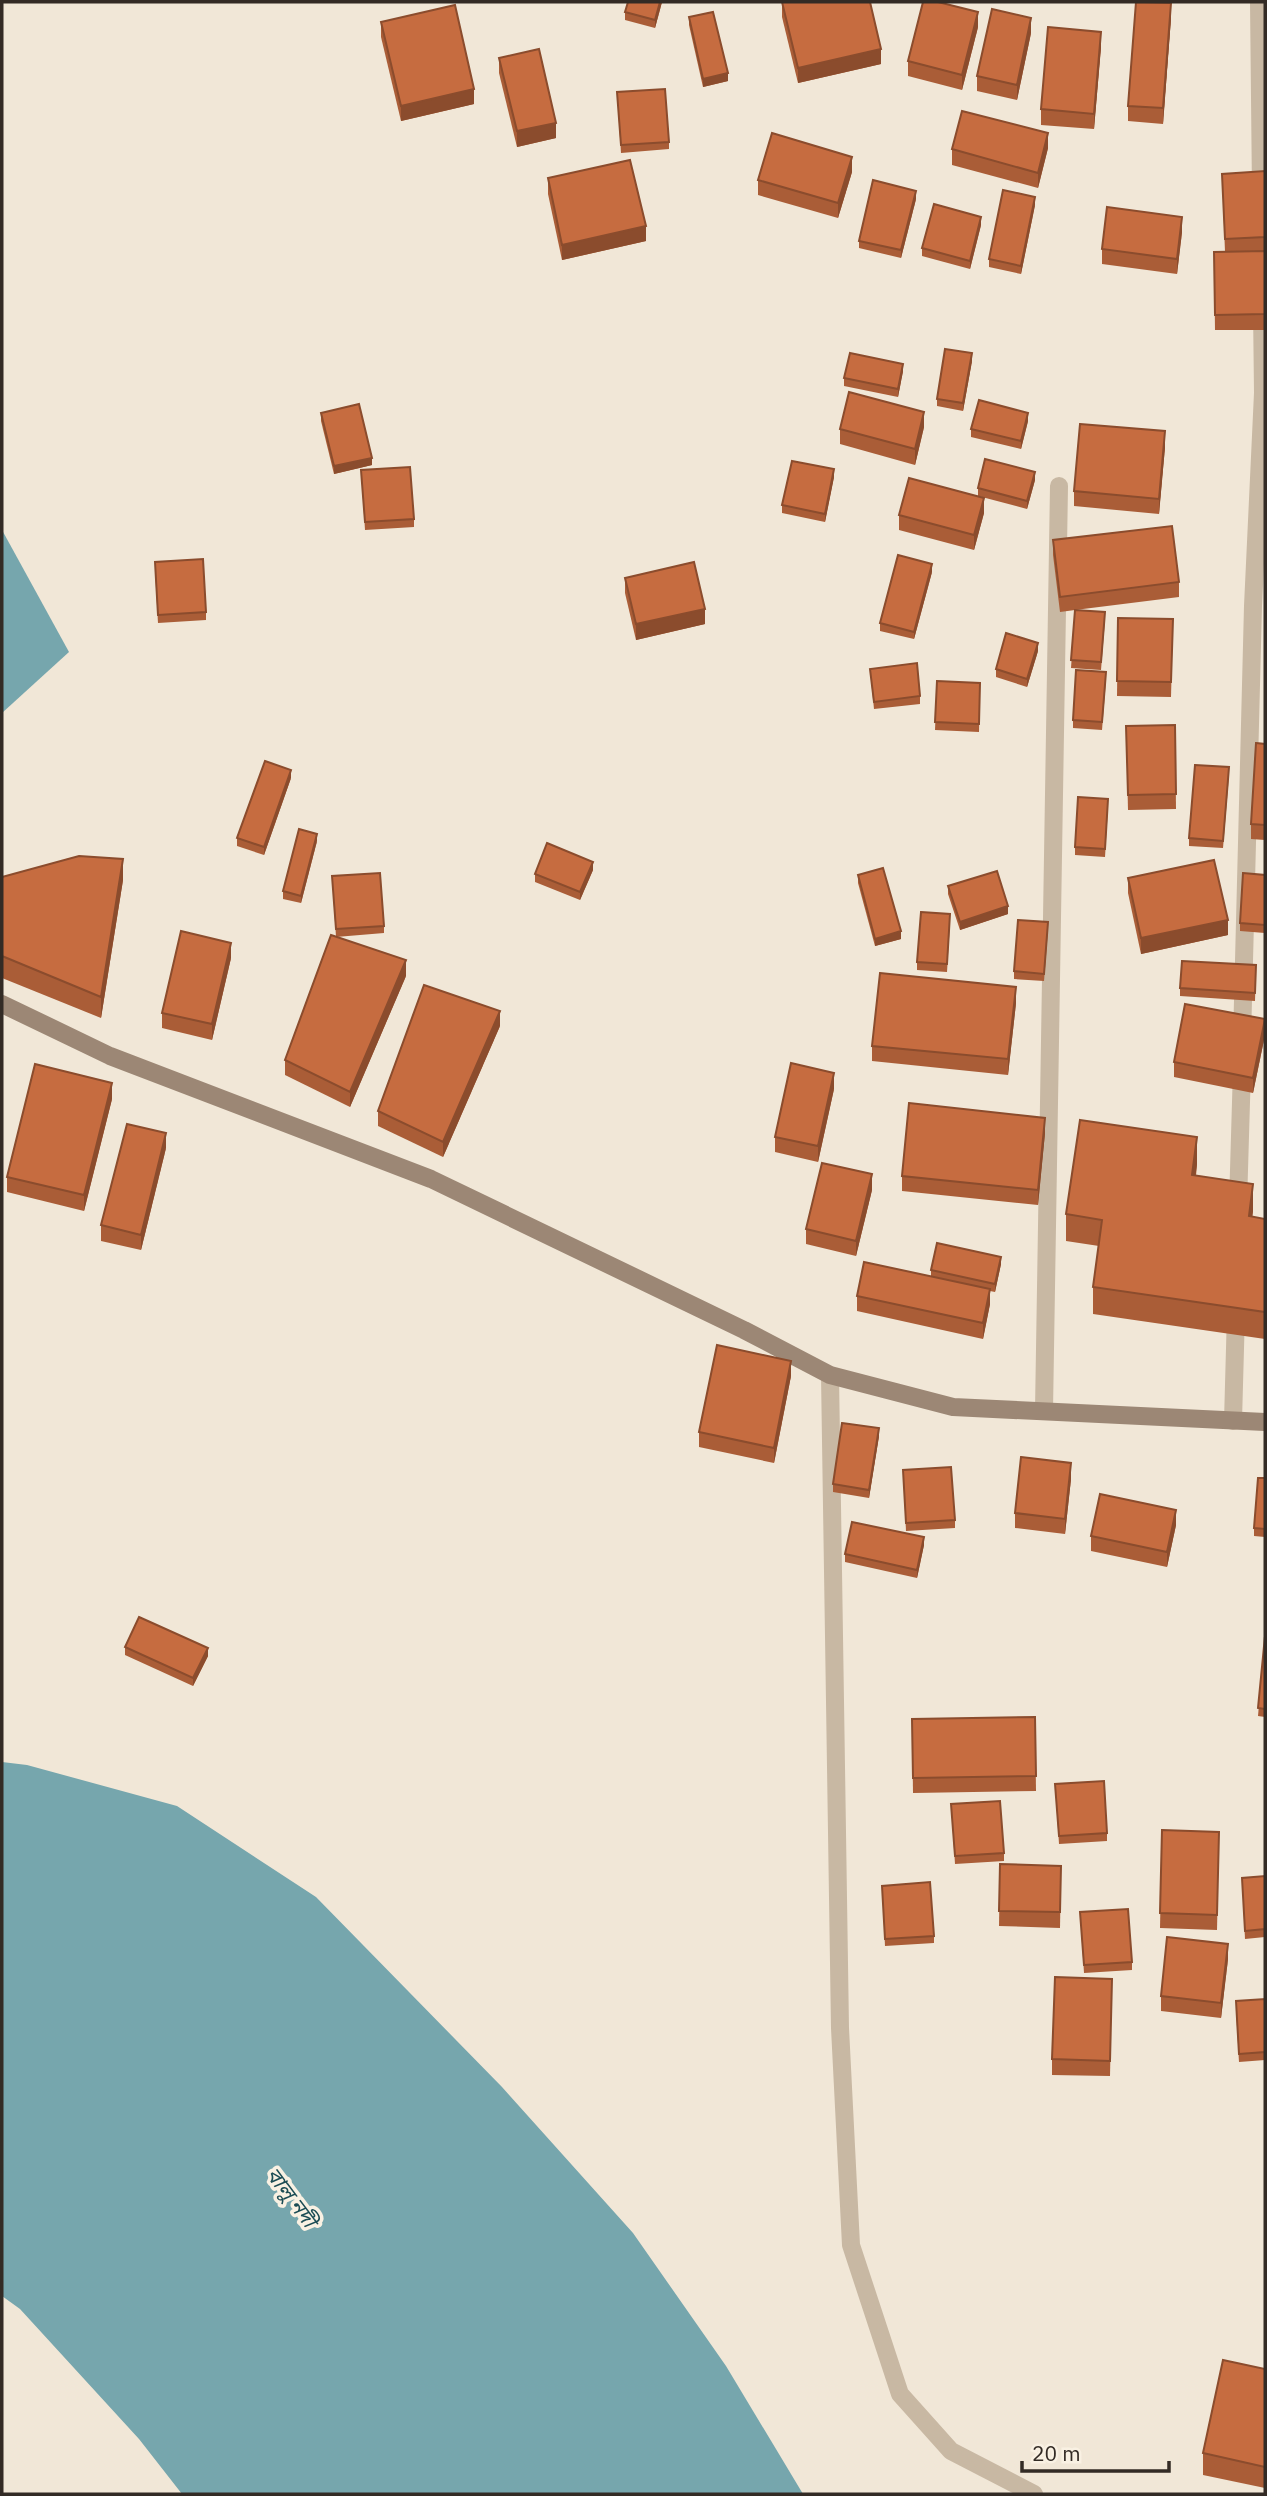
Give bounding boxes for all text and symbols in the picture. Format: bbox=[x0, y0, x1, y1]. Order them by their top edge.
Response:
water label: বালু নদী bbox=[260, 2161, 326, 2236]
scale bar bbox=[1022, 2430, 1169, 2474]
text: 20 m bbox=[1032, 2439, 1081, 2467]

